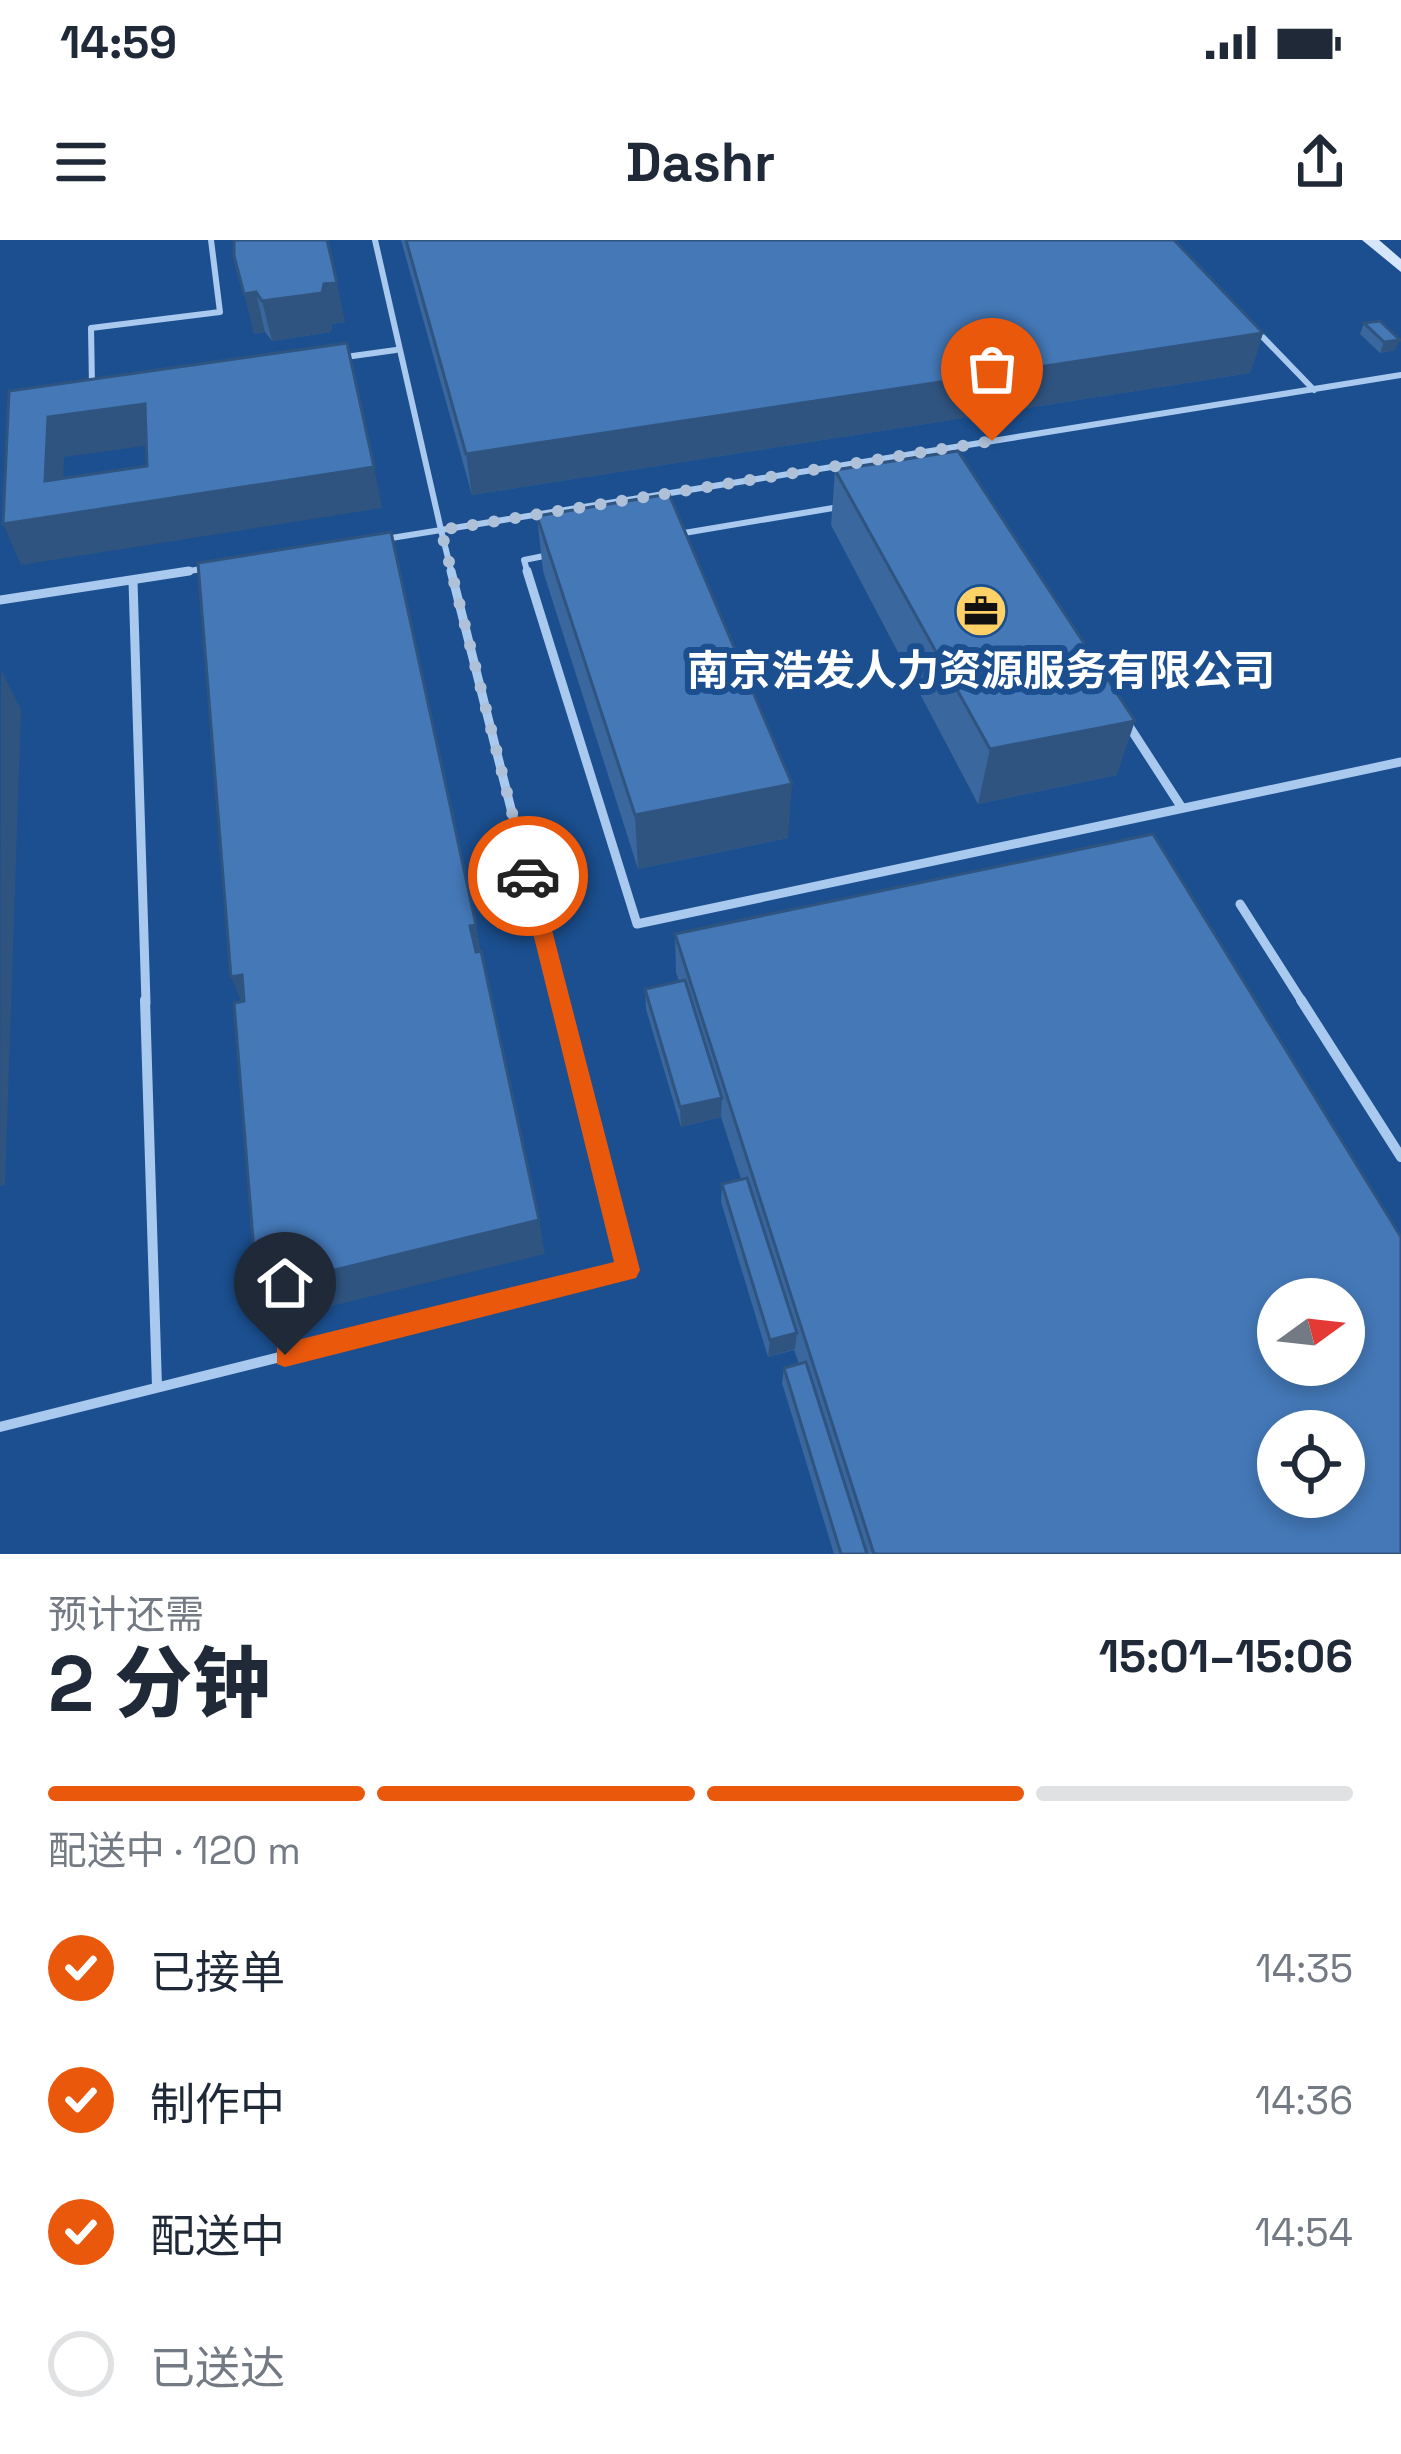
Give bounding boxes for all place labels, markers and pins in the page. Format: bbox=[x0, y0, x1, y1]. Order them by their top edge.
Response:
pin bbox=[941, 318, 1043, 441]
office icon: 南京浩发人力资源服务有限公司 bbox=[953, 583, 1009, 639]
place label: 南京浩发人力资源服务有限公司 bbox=[687, 644, 1275, 697]
pin bbox=[234, 1232, 336, 1355]

